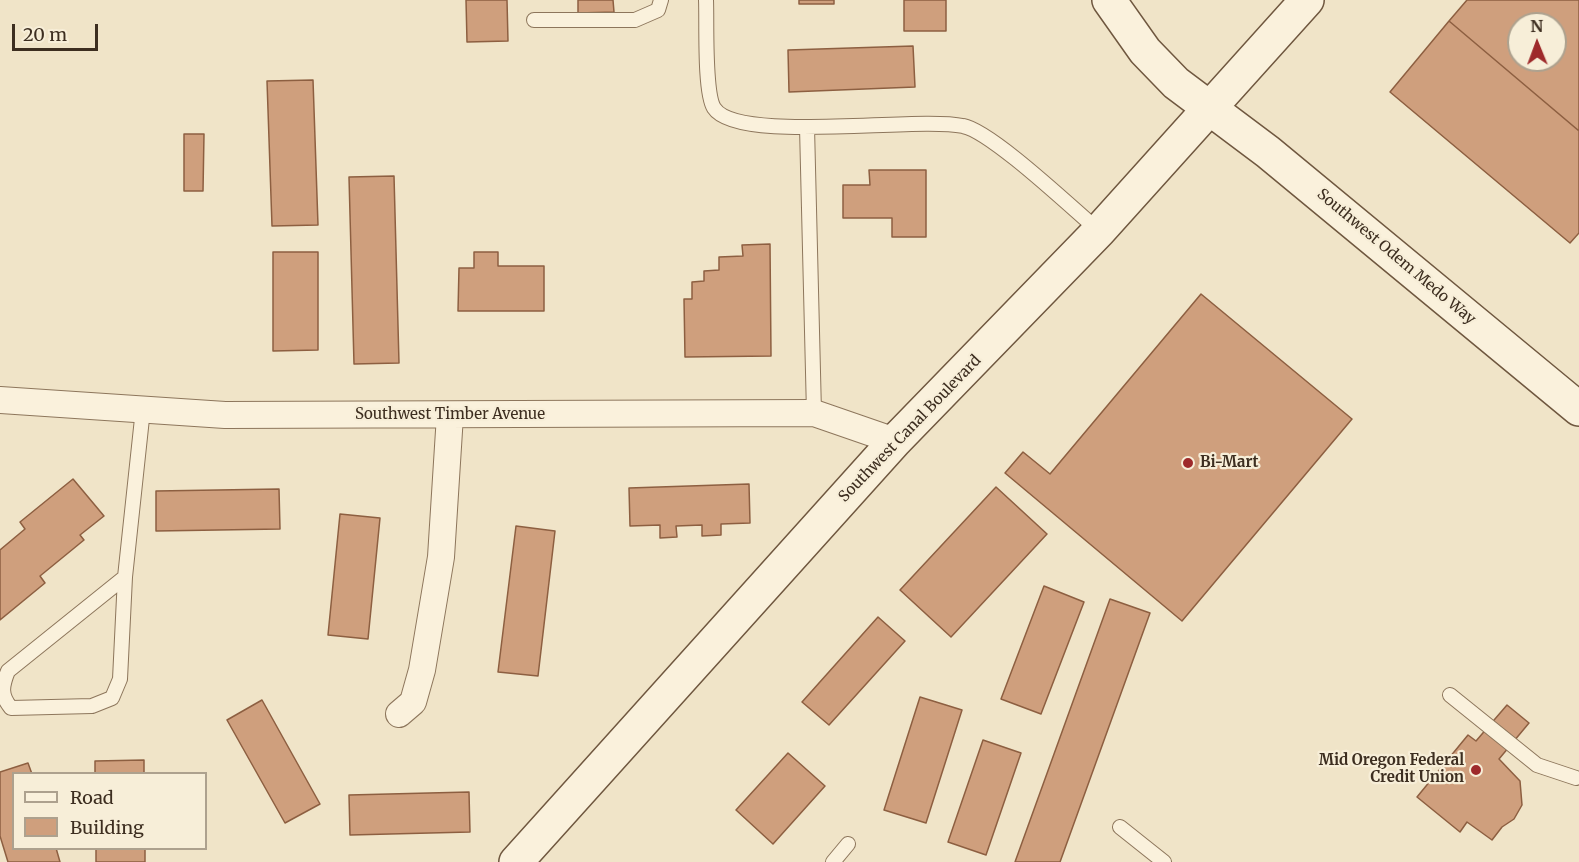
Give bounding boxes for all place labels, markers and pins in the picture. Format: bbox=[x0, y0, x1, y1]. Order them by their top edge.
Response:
place label: Bi-Mart bbox=[1200, 454, 1258, 472]
marker: Bi-Mart bbox=[1181, 456, 1195, 470]
place label: Mid Oregon Federal Credit Union bbox=[1319, 752, 1464, 787]
marker: Mid Oregon Federal Credit Union bbox=[1469, 763, 1483, 777]

